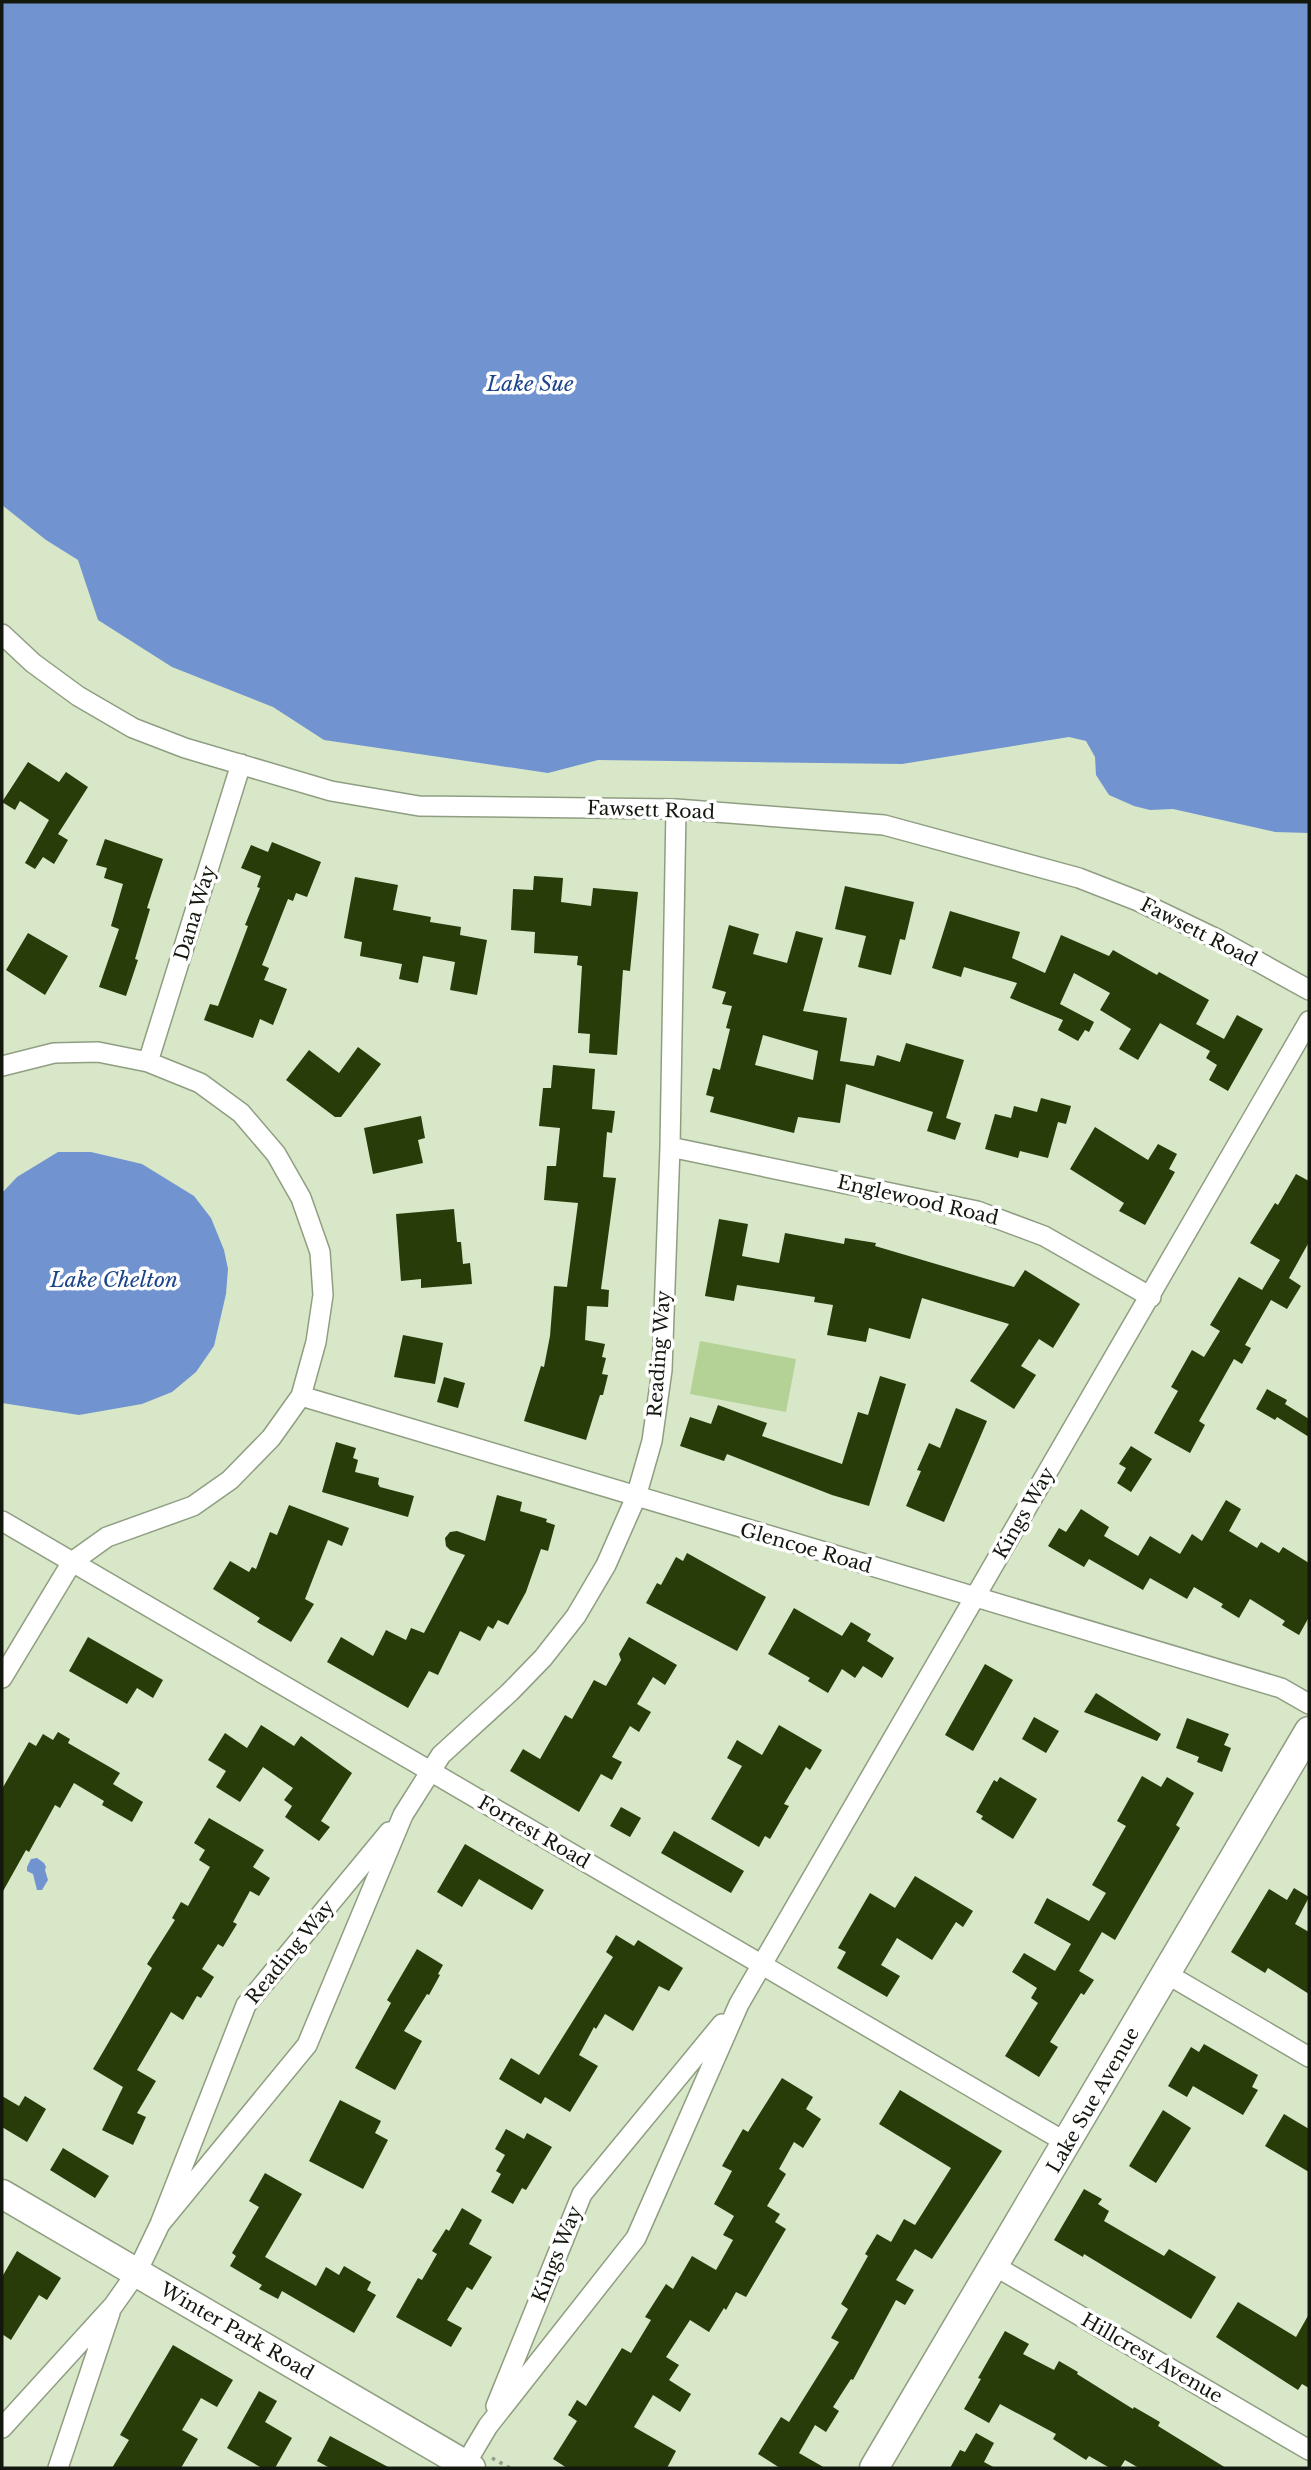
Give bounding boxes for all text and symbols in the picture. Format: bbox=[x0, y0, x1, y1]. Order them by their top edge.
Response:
water label: Lake Sue bbox=[485, 371, 574, 397]
street label: Fawsett Road bbox=[587, 796, 716, 824]
street label: Dana Way bbox=[170, 863, 220, 963]
street label: Fawsett Road bbox=[1137, 893, 1261, 971]
street label: Englewood Road bbox=[835, 1170, 1001, 1230]
water label: Lake Chelton bbox=[49, 1267, 178, 1293]
street label: Reading Way bbox=[643, 1290, 675, 1418]
street label: Kings Way bbox=[989, 1463, 1059, 1563]
street label: Glencoe Road bbox=[737, 1518, 875, 1578]
street label: Forrest Road bbox=[474, 1791, 594, 1873]
street label: Reading Way bbox=[241, 1895, 339, 2009]
street label: Lake Sue Avenue bbox=[1042, 2023, 1144, 2177]
street label: Kings Way bbox=[527, 2202, 587, 2306]
street label: Winter Park Road bbox=[155, 2277, 318, 2384]
street label: Hillcrest Avenue bbox=[1077, 2308, 1227, 2408]

